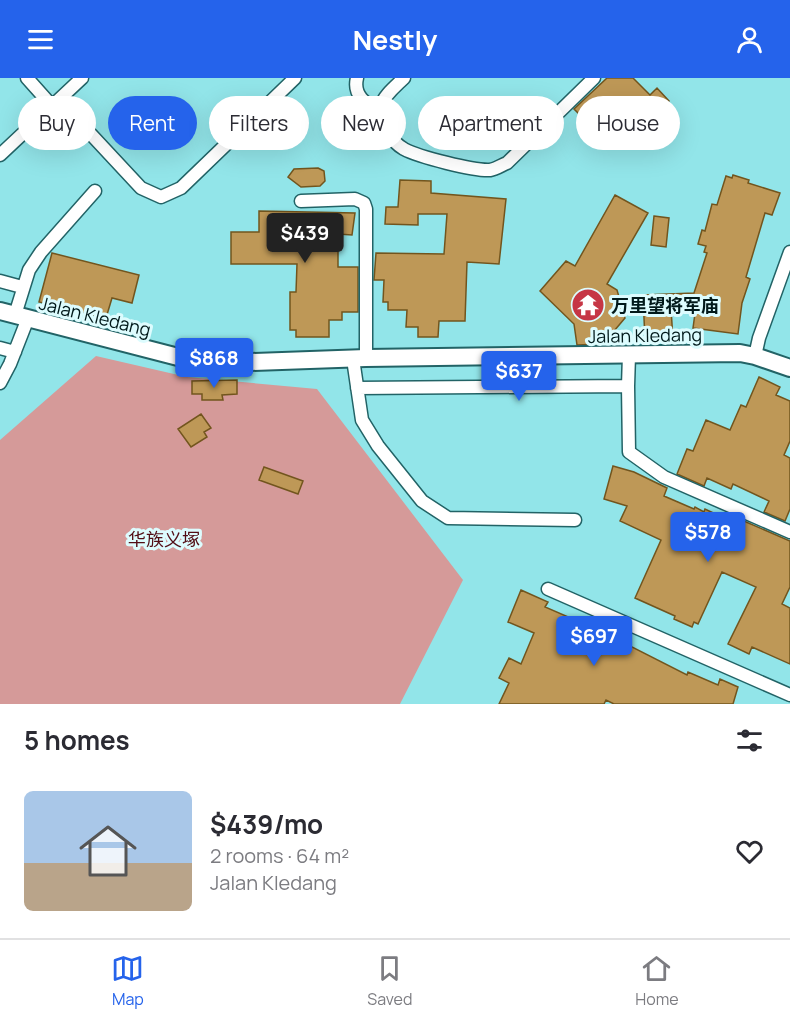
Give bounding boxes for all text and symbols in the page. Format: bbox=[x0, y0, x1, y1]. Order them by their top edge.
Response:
text: Nestly bbox=[353, 21, 437, 58]
icon: menu bbox=[24, 23, 57, 56]
icon: person bbox=[733, 23, 766, 56]
chip: Buy bbox=[18, 96, 96, 150]
chip: Rent bbox=[108, 96, 197, 150]
chip: Filters bbox=[209, 96, 309, 150]
chip: New bbox=[321, 96, 406, 150]
chip: Apartment bbox=[418, 96, 564, 150]
chip: House bbox=[576, 96, 680, 150]
pin: $439 bbox=[269, 213, 341, 264]
text: $439 bbox=[281, 219, 329, 246]
temple icon: 万里望将军庙 bbox=[570, 287, 606, 323]
street label: Jalan Kledang bbox=[37, 291, 153, 341]
place label: 万里望将军庙 bbox=[611, 293, 719, 317]
street label: Jalan Kledang bbox=[588, 322, 702, 348]
pin: $868 bbox=[178, 338, 250, 389]
text: $868 bbox=[189, 344, 239, 371]
pin: $637 bbox=[483, 351, 555, 402]
text: $637 bbox=[495, 357, 543, 384]
pin: $578 bbox=[672, 512, 744, 563]
text: $578 bbox=[684, 518, 732, 545]
park label: 华族义塚 bbox=[128, 527, 200, 551]
pin: $697 bbox=[558, 616, 630, 667]
text: $697 bbox=[570, 622, 618, 649]
text: 5 homes bbox=[24, 722, 130, 758]
icon: filters bbox=[733, 724, 766, 757]
text: $439/mo bbox=[210, 806, 323, 842]
icon: home bbox=[72, 815, 144, 887]
icon: heart bbox=[733, 835, 766, 868]
text: 2 rooms · 64 m² bbox=[210, 842, 349, 869]
text: Jalan Kledang bbox=[210, 869, 337, 896]
tab: Map bbox=[111, 952, 144, 1010]
tab: Saved bbox=[367, 952, 412, 1010]
tab: Home bbox=[635, 952, 679, 1010]

